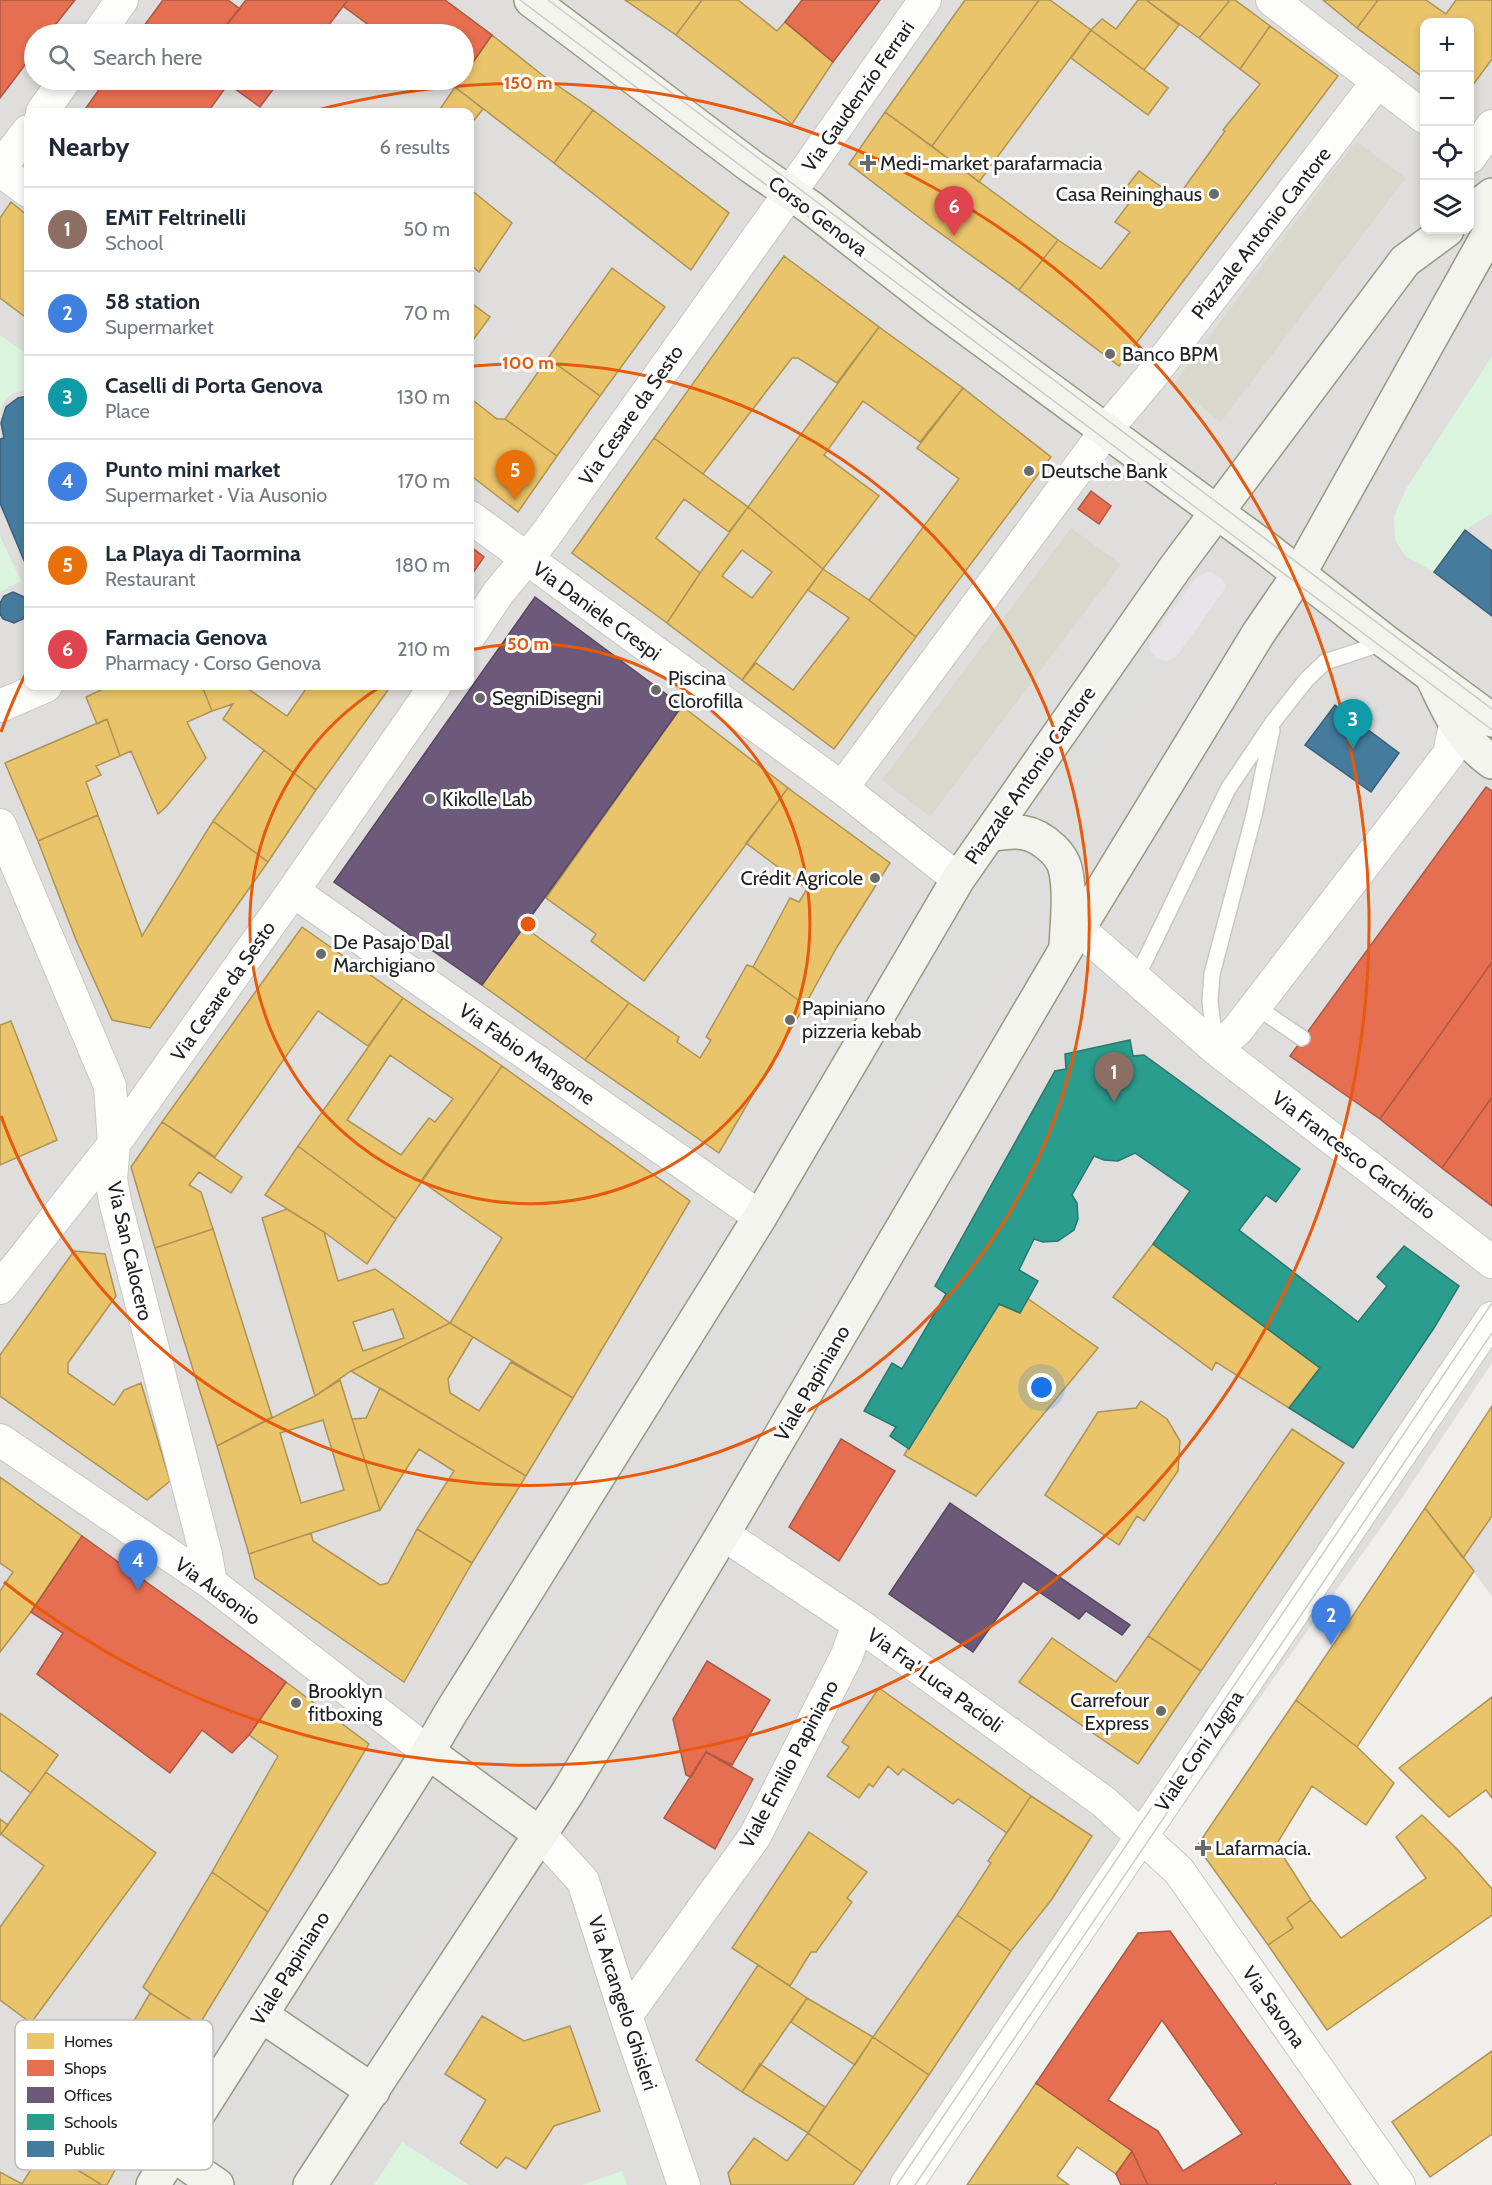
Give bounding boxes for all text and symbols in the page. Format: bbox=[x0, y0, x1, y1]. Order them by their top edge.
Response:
street label: Via Gaudenzio Ferrari bbox=[797, 16, 919, 176]
map controls bbox=[1420, 18, 1474, 234]
button: + bbox=[1420, 18, 1474, 72]
search box bbox=[24, 24, 474, 90]
icon: search bbox=[45, 41, 78, 74]
text: Search here bbox=[93, 44, 202, 71]
text: 150 m bbox=[504, 72, 552, 94]
button: − bbox=[1420, 72, 1474, 126]
button: locate bbox=[1420, 126, 1474, 180]
text: Nearby bbox=[48, 131, 129, 163]
text: 6 results bbox=[379, 135, 450, 159]
street label: Piazzale Antonio Cantore bbox=[1186, 142, 1336, 324]
place label: Medi-market parafarmacia bbox=[880, 151, 1103, 175]
marker: Medi-market parafarmacia bbox=[861, 156, 875, 170]
street label: Corso Genova bbox=[764, 171, 873, 261]
button: layers bbox=[1420, 180, 1474, 234]
place label: Casa Reininghaus bbox=[1056, 182, 1202, 206]
pin: 6 bbox=[934, 186, 974, 236]
marker: Casa Reininghaus bbox=[1207, 187, 1221, 201]
text: EMiT Feltrinelli bbox=[105, 204, 246, 231]
text: 1 bbox=[64, 217, 71, 241]
text: 50 m bbox=[403, 217, 450, 241]
text: School bbox=[105, 231, 163, 255]
text: 58 station bbox=[105, 288, 200, 315]
text: 2 bbox=[62, 301, 73, 325]
text: 70 m bbox=[404, 301, 450, 325]
text: Supermarket bbox=[105, 315, 214, 339]
street label: Via Cesare da Sesto bbox=[574, 340, 688, 490]
place label: Banco BPM bbox=[1122, 342, 1219, 366]
marker: Banco BPM bbox=[1103, 347, 1117, 361]
text: 100 m bbox=[502, 352, 554, 374]
text: Caselli di Porta Genova bbox=[105, 372, 323, 399]
text: 3 bbox=[62, 385, 73, 409]
text: 130 m bbox=[397, 385, 450, 409]
text: Place bbox=[105, 399, 150, 423]
pin: 5 bbox=[496, 450, 534, 500]
text: Punto mini market bbox=[105, 456, 280, 483]
place label: Deutsche Bank bbox=[1041, 459, 1168, 483]
marker: Deutsche Bank bbox=[1022, 464, 1036, 478]
text: 4 bbox=[61, 469, 74, 493]
text: 170 m bbox=[398, 469, 450, 493]
text: Supermarket · Via Ausonio bbox=[105, 483, 327, 507]
text: La Playa di Taormina bbox=[105, 540, 301, 567]
text: 5 bbox=[62, 553, 73, 577]
text: 180 m bbox=[395, 553, 450, 577]
street label: Via Daniele Crespi bbox=[528, 556, 666, 666]
text: Restaurant bbox=[105, 567, 196, 591]
text: Farmacia Genova bbox=[105, 624, 267, 651]
text: 50 m bbox=[507, 633, 549, 655]
text: 6 bbox=[62, 637, 73, 661]
text: 210 m bbox=[397, 637, 450, 661]
text: Pharmacy · Corso Genova bbox=[105, 651, 321, 675]
place label: Piscina Clorofilla bbox=[668, 666, 743, 713]
street label: Piazzale Antonio Cantore bbox=[959, 681, 1101, 869]
marker: Piscina Clorofilla bbox=[649, 683, 663, 697]
place label: SegniDisegni bbox=[492, 686, 602, 710]
marker: SegniDisegni bbox=[473, 691, 487, 705]
pin: 3 bbox=[1334, 700, 1372, 749]
place label: Kikolle Lab bbox=[442, 787, 532, 811]
marker: Kikolle Lab bbox=[423, 792, 437, 806]
place label: Crédit Agricole bbox=[740, 866, 863, 890]
marker: Crédit Agricole bbox=[868, 871, 882, 885]
centre of rings bbox=[518, 914, 538, 934]
street label: Via Cesare da Sesto bbox=[166, 916, 280, 1066]
place label: De Pasajo Dal Marchigiano bbox=[333, 930, 450, 977]
marker: De Pasajo Dal Marchigiano bbox=[314, 947, 328, 961]
place label: Papiniano pizzeria kebab bbox=[802, 996, 921, 1043]
street label: Via Fabio Mangone bbox=[454, 998, 600, 1110]
marker: Papiniano pizzeria kebab bbox=[783, 1013, 797, 1027]
pin: 1 bbox=[1094, 1052, 1134, 1102]
street label: Via Francesco Carchidio bbox=[1268, 1086, 1440, 1224]
street label: Via San Calocero bbox=[102, 1179, 158, 1323]
street label: Viale Papiniano bbox=[769, 1321, 855, 1445]
your location bbox=[1027, 1373, 1056, 1402]
pin: 4 bbox=[118, 1540, 158, 1590]
street label: Via Ausonio bbox=[171, 1552, 265, 1630]
pin: 2 bbox=[1312, 1596, 1350, 1645]
street label: Via Fra' Luca Pacioli bbox=[862, 1623, 1008, 1737]
street label: Viale Emilio Papiniano bbox=[735, 1676, 843, 1852]
place label: Brooklyn fitboxing bbox=[308, 1679, 383, 1726]
street label: Viale Coni Zugna bbox=[1150, 1686, 1249, 1816]
place label: Carrefour Express bbox=[1070, 1688, 1150, 1735]
marker: Brooklyn fitboxing bbox=[289, 1696, 303, 1710]
marker: Carrefour Express bbox=[1154, 1704, 1168, 1718]
place label: Lafarmacia. bbox=[1215, 1836, 1311, 1860]
marker: Lafarmacia. bbox=[1196, 1841, 1210, 1855]
street label: Viale Papiniano bbox=[245, 1907, 335, 2029]
street label: Via Arcangelo Ghisleri bbox=[583, 1913, 663, 2093]
street label: Via Savona bbox=[1237, 1962, 1311, 2053]
legend bbox=[15, 2020, 213, 2170]
text: Homes bbox=[64, 2032, 113, 2051]
text: Shops bbox=[64, 2059, 107, 2078]
text: Offices bbox=[64, 2086, 113, 2105]
text: Schools bbox=[64, 2113, 118, 2132]
text: Public bbox=[64, 2140, 105, 2159]

